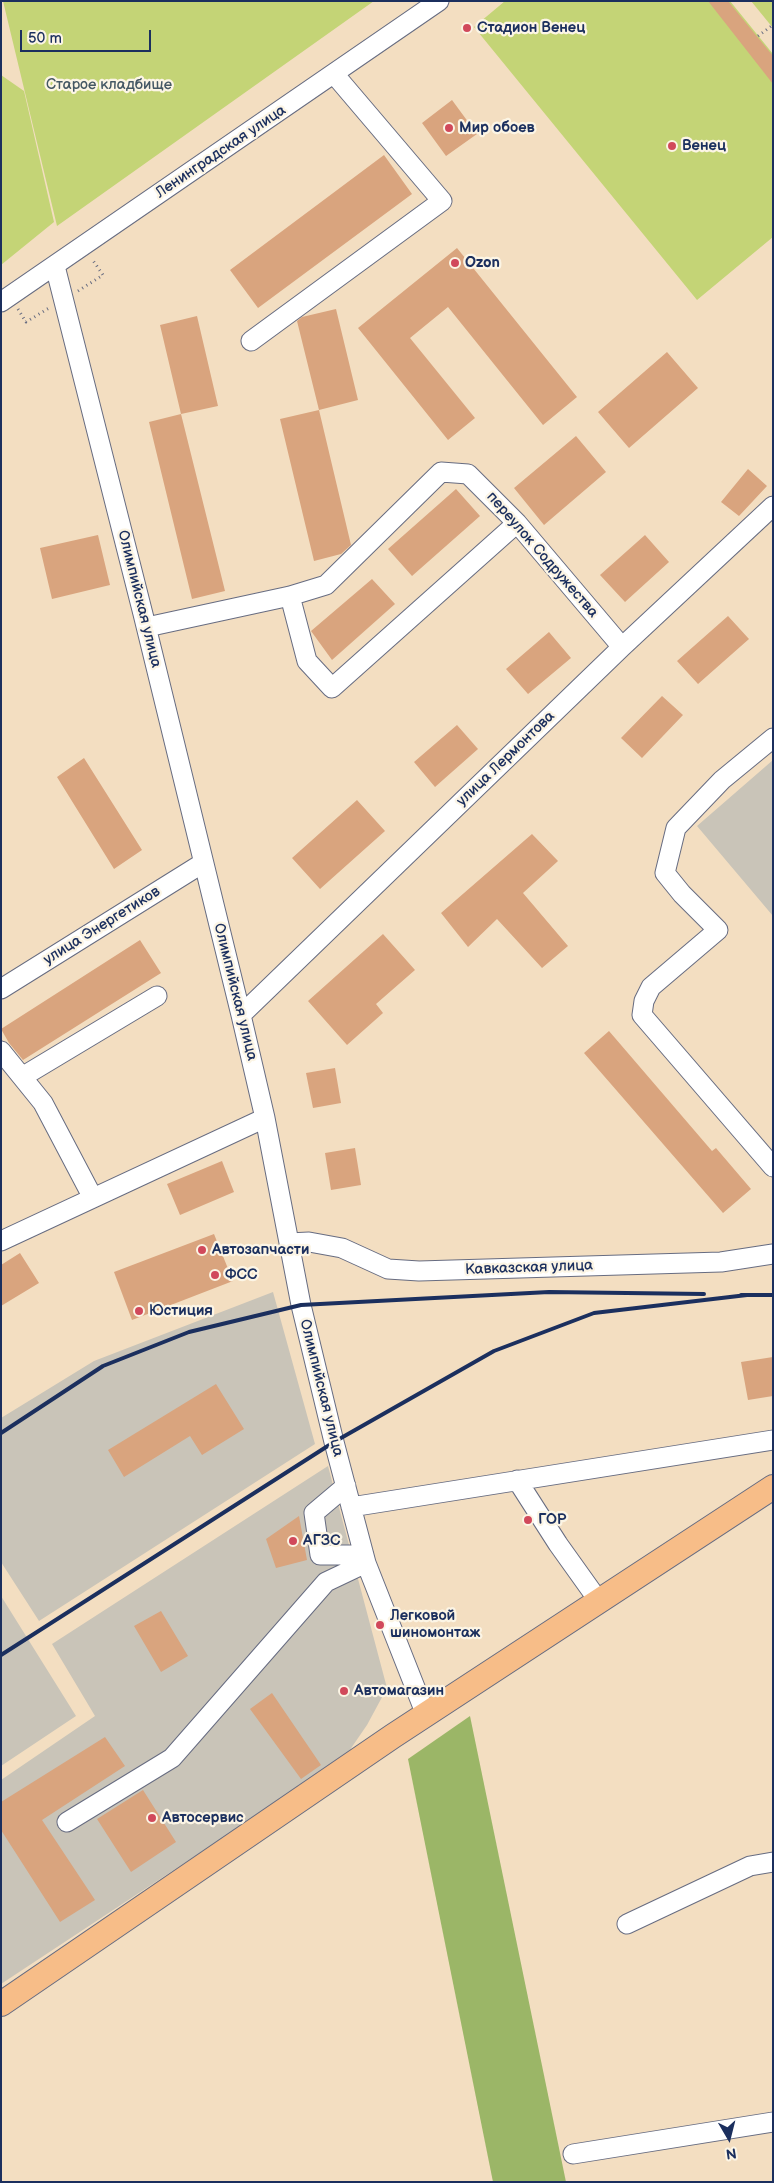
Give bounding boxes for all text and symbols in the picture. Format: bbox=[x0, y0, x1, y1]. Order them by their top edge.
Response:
place label: Стадион Венец bbox=[477, 19, 585, 37]
scale bar bbox=[22, 20, 154, 52]
marker: Стадион Венец bbox=[461, 22, 473, 34]
text: 50 m bbox=[28, 29, 62, 48]
park label: Старое кладбище bbox=[46, 76, 172, 94]
street label: Ленинградская улица bbox=[152, 102, 290, 202]
place label: Мир обоев bbox=[459, 119, 535, 137]
marker: Мир обоев bbox=[443, 122, 455, 134]
place label: Венец bbox=[682, 137, 726, 155]
marker: Венец bbox=[666, 140, 678, 152]
place label: Ozon bbox=[465, 254, 500, 272]
marker: Ozon bbox=[449, 257, 461, 269]
street label: переулок Содружества bbox=[482, 488, 602, 622]
street label: Олимпийская улица bbox=[113, 528, 165, 670]
street label: улица Лермонтова bbox=[453, 708, 559, 810]
street label: улица Энергетиков bbox=[40, 883, 164, 969]
street label: Олимпийская улица bbox=[209, 921, 261, 1063]
place label: Автозапчасти bbox=[212, 1241, 309, 1259]
marker: Автозапчасти bbox=[196, 1244, 208, 1256]
street label: Кавказская улица bbox=[465, 1257, 593, 1279]
place label: ФСС bbox=[225, 1266, 257, 1284]
marker: ФСС bbox=[209, 1269, 221, 1281]
place label: Юстиция bbox=[149, 1302, 213, 1320]
marker: Юстиция bbox=[133, 1305, 145, 1317]
street label: Олимпийская улица bbox=[295, 1317, 347, 1459]
place label: ГОР bbox=[538, 1511, 566, 1529]
marker: ГОР bbox=[522, 1514, 534, 1526]
place label: АГЗС bbox=[303, 1532, 340, 1550]
marker: АГЗС bbox=[287, 1535, 299, 1547]
place label: Легковой шиномонтаж bbox=[390, 1607, 480, 1642]
marker: Легковой шиномонтаж bbox=[374, 1619, 386, 1631]
place label: Автомагазин bbox=[354, 1682, 444, 1700]
marker: Автомагазин bbox=[338, 1685, 350, 1697]
place label: Автосервис bbox=[162, 1809, 244, 1827]
marker: Автосервис bbox=[146, 1812, 158, 1824]
north arrow bbox=[704, 2113, 754, 2163]
text: N bbox=[725, 2144, 738, 2162]

